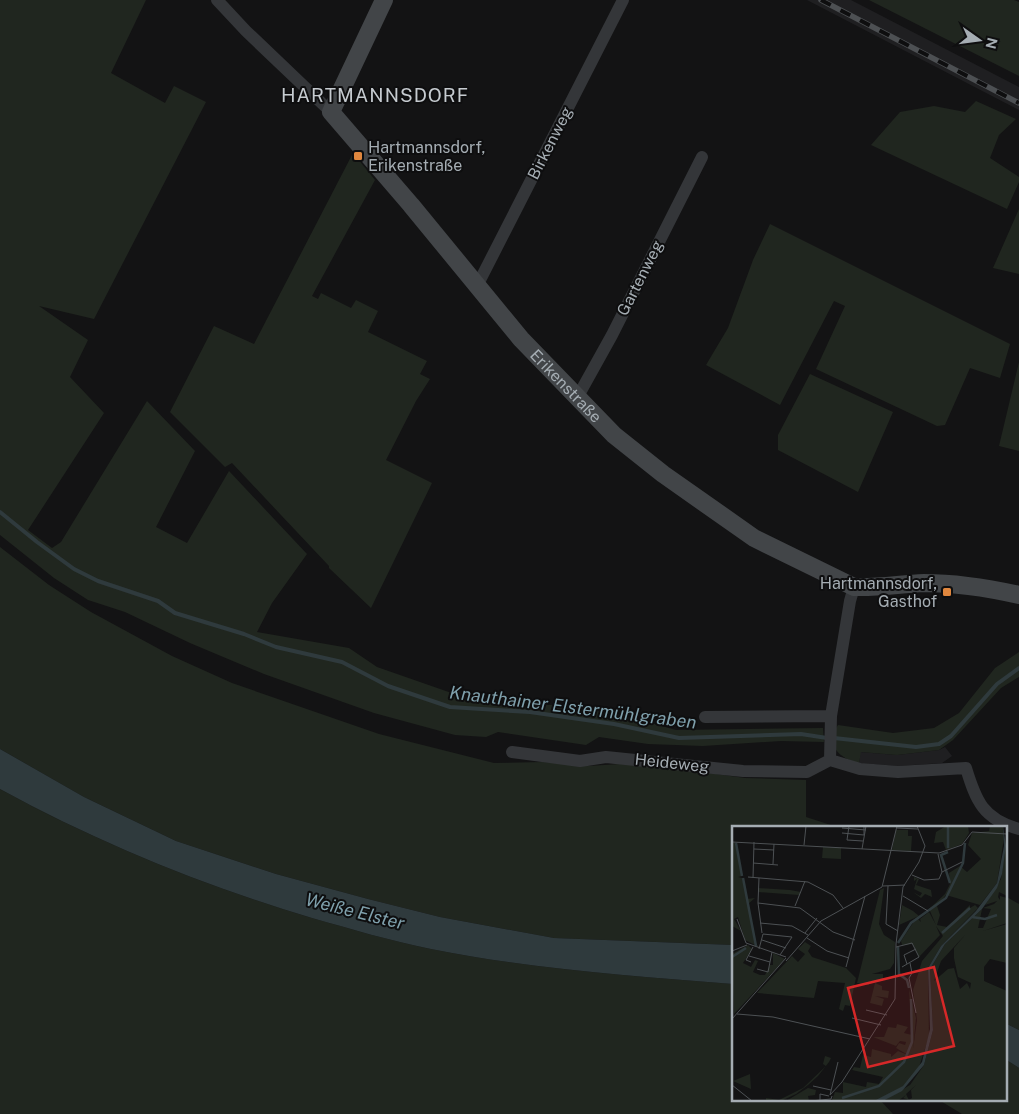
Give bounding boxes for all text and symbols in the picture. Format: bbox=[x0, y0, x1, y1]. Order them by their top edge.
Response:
north arrow bbox=[954, 15, 1004, 65]
text: N bbox=[983, 36, 1001, 50]
district label: HARTMANNSDORF bbox=[281, 84, 469, 106]
street label: Birkenweg bbox=[524, 103, 576, 183]
place label: Hartmannsdorf, Erikenstraße bbox=[368, 138, 485, 175]
marker: Hartmannsdorf, Erikenstraße bbox=[352, 150, 364, 162]
street label: Gartenweg bbox=[613, 237, 667, 319]
street label: Erikenstraße bbox=[527, 345, 606, 426]
place label: Hartmannsdorf, Gasthof bbox=[820, 574, 937, 611]
marker: Hartmannsdorf, Gasthof bbox=[941, 586, 953, 598]
water label: Knauthainer Elstermühlgraben bbox=[448, 681, 698, 733]
street label: Heideweg bbox=[634, 750, 710, 776]
inset map bbox=[732, 826, 1006, 1102]
water label: Weiße Elster bbox=[303, 889, 407, 933]

